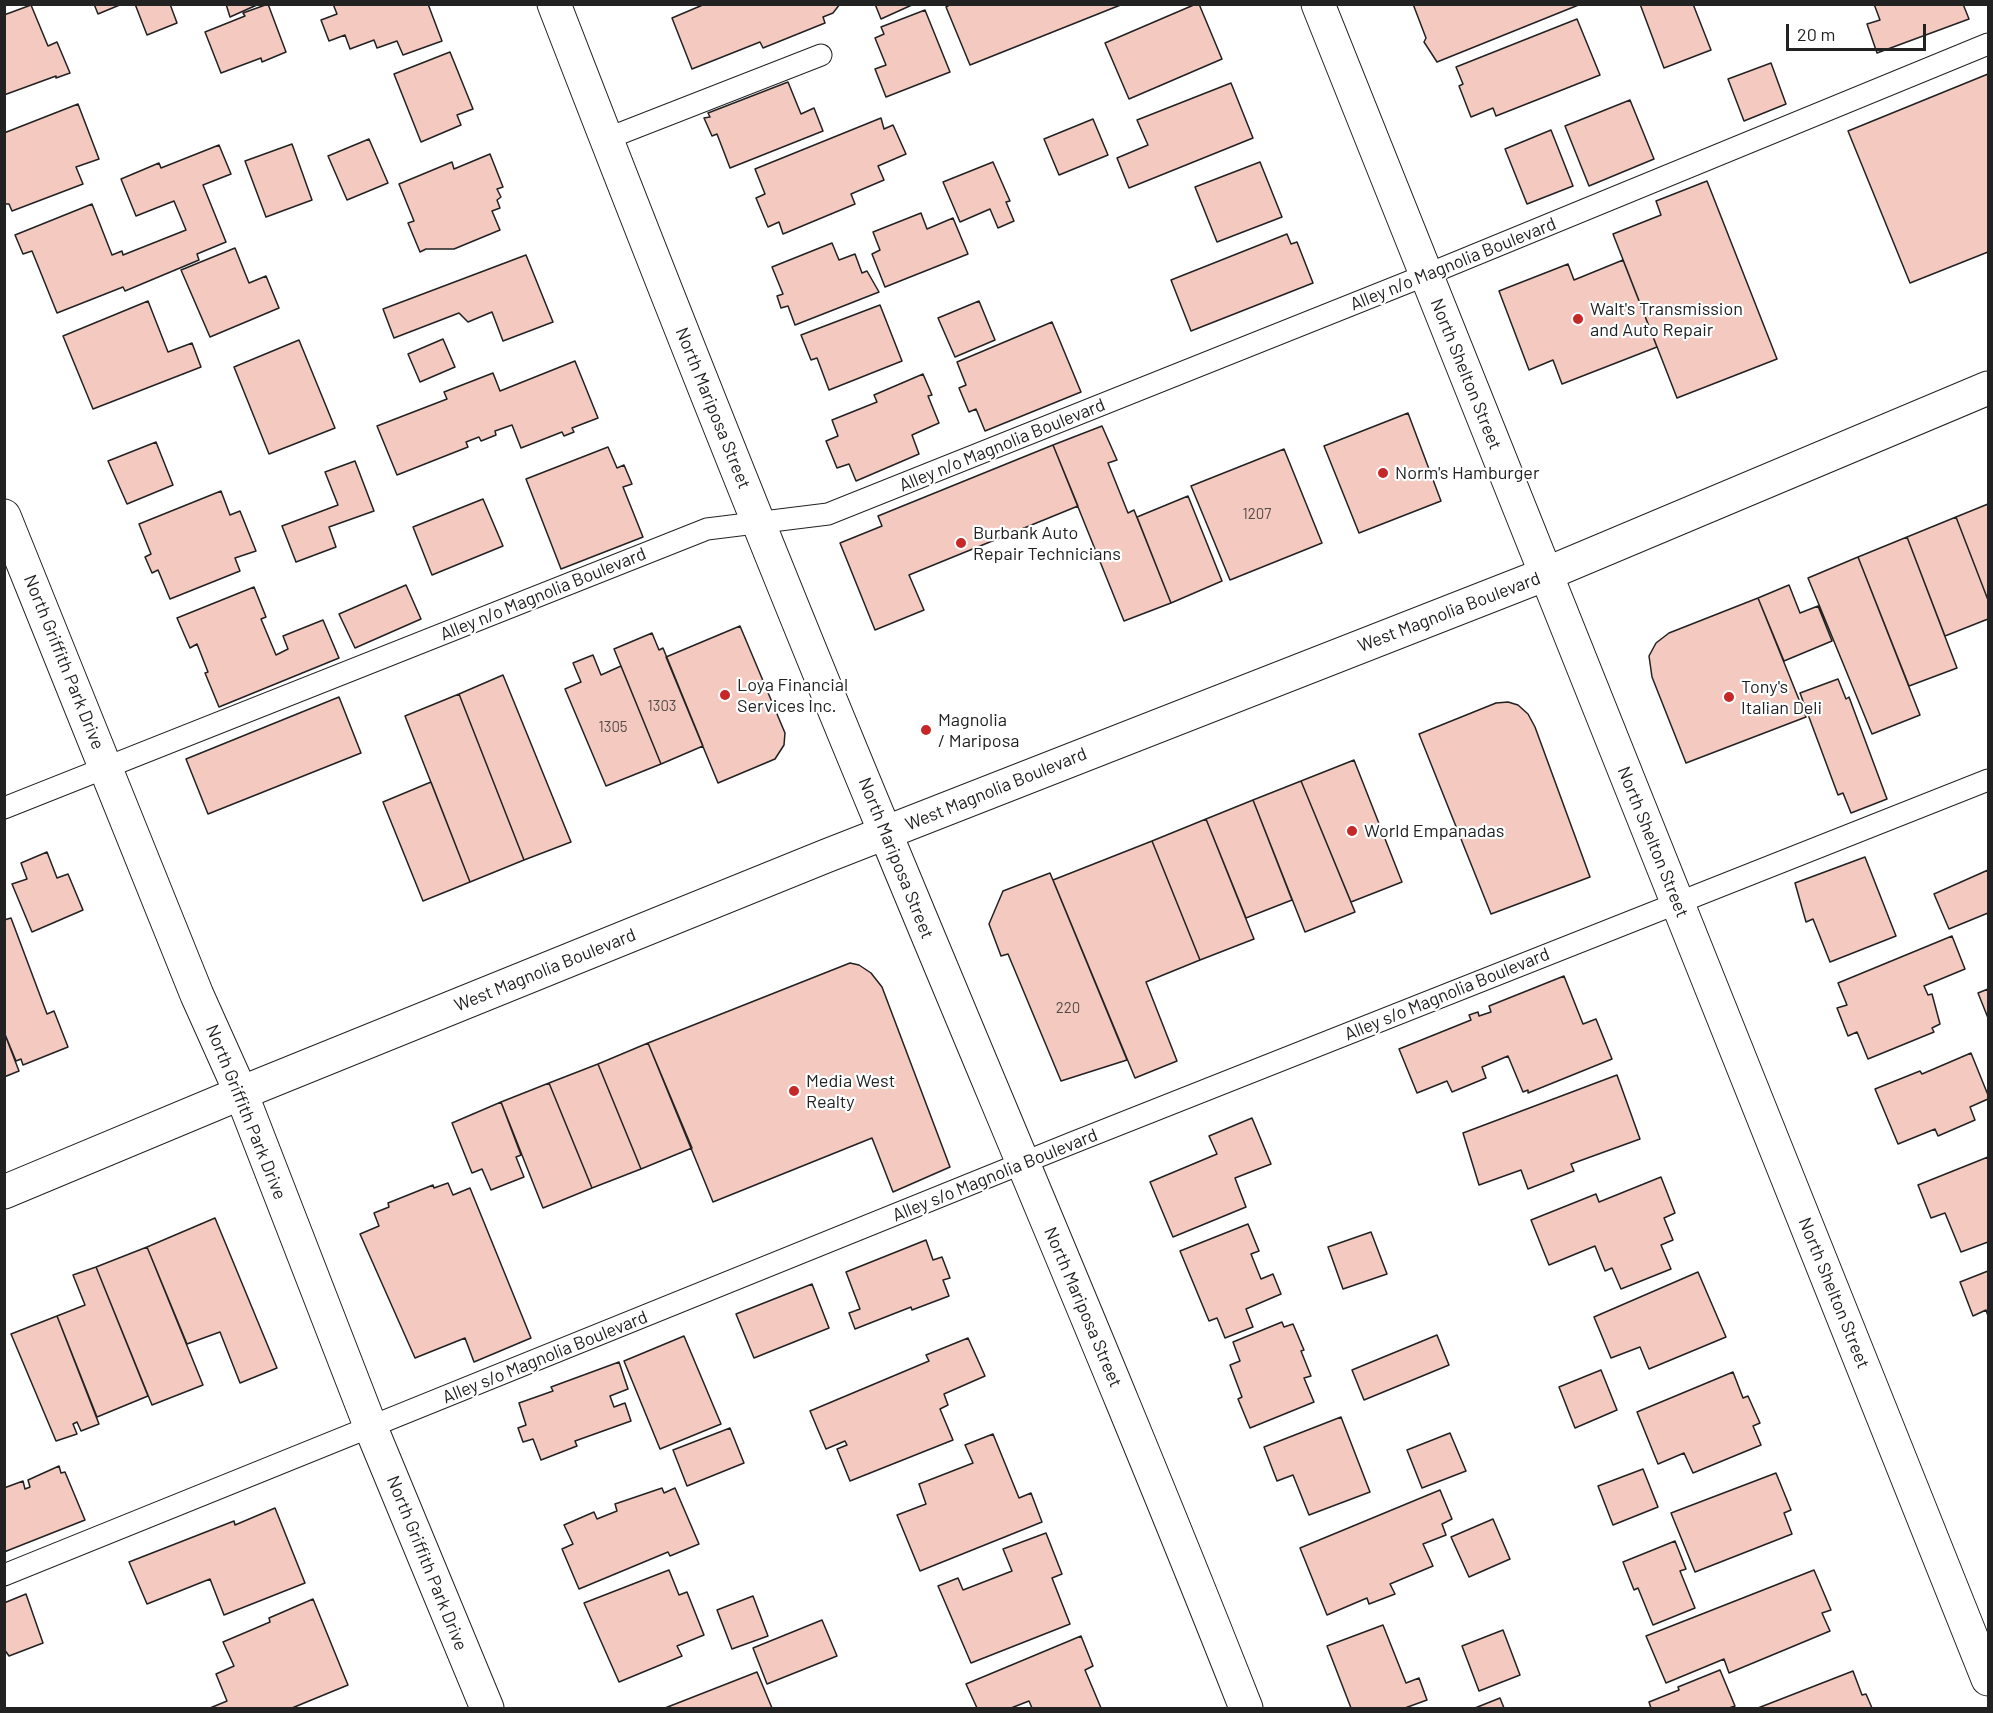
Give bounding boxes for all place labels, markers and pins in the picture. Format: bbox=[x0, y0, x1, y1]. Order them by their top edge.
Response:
place label: Walt's Transmission and Auto Repair bbox=[1590, 298, 1743, 340]
marker: Walt's Transmission and Auto Repair bbox=[1571, 312, 1585, 326]
place label: Norm's Hamburger bbox=[1395, 462, 1539, 484]
marker: Norm's Hamburger bbox=[1376, 466, 1390, 480]
place label: Burbank Auto Repair Technicians bbox=[973, 522, 1121, 564]
marker: Burbank Auto Repair Technicians bbox=[954, 536, 968, 550]
place label: Loya Financial Services Inc. bbox=[737, 674, 848, 716]
place label: Tony's Italian Deli bbox=[1741, 676, 1822, 718]
marker: Loya Financial Services Inc. bbox=[718, 688, 732, 702]
marker: Tony's Italian Deli bbox=[1722, 690, 1736, 704]
place label: Magnolia / Mariposa bbox=[938, 709, 1019, 752]
marker: Magnolia / Mariposa bbox=[919, 723, 933, 737]
place label: World Empanadas bbox=[1364, 820, 1504, 842]
marker: World Empanadas bbox=[1345, 824, 1359, 838]
place label: Media West Realty bbox=[806, 1070, 895, 1112]
marker: Media West Realty bbox=[787, 1084, 801, 1098]

